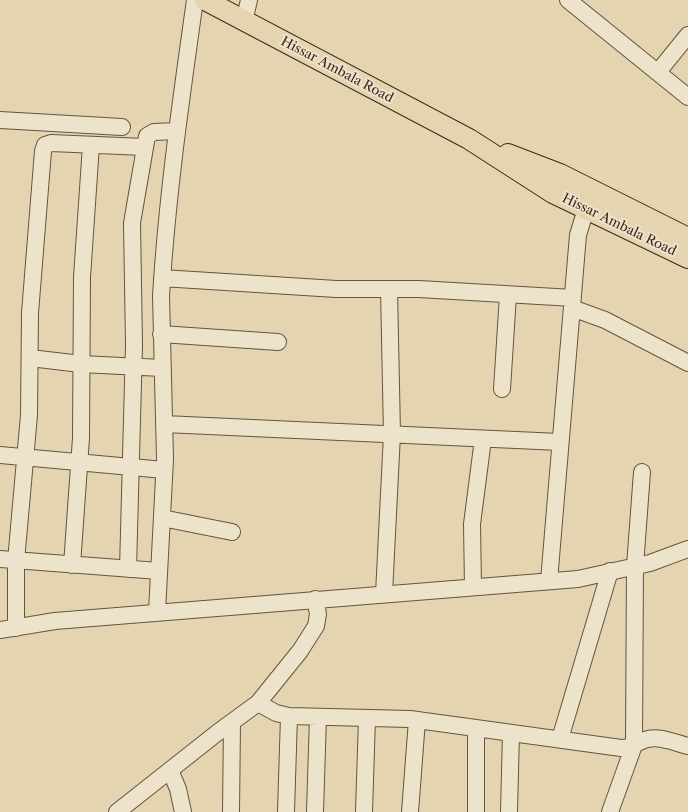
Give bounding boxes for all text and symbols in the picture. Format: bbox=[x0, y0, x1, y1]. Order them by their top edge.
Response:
street label: Hissar Ambala Road bbox=[278, 34, 396, 106]
street label: Hissar Ambala Road bbox=[559, 191, 679, 259]

